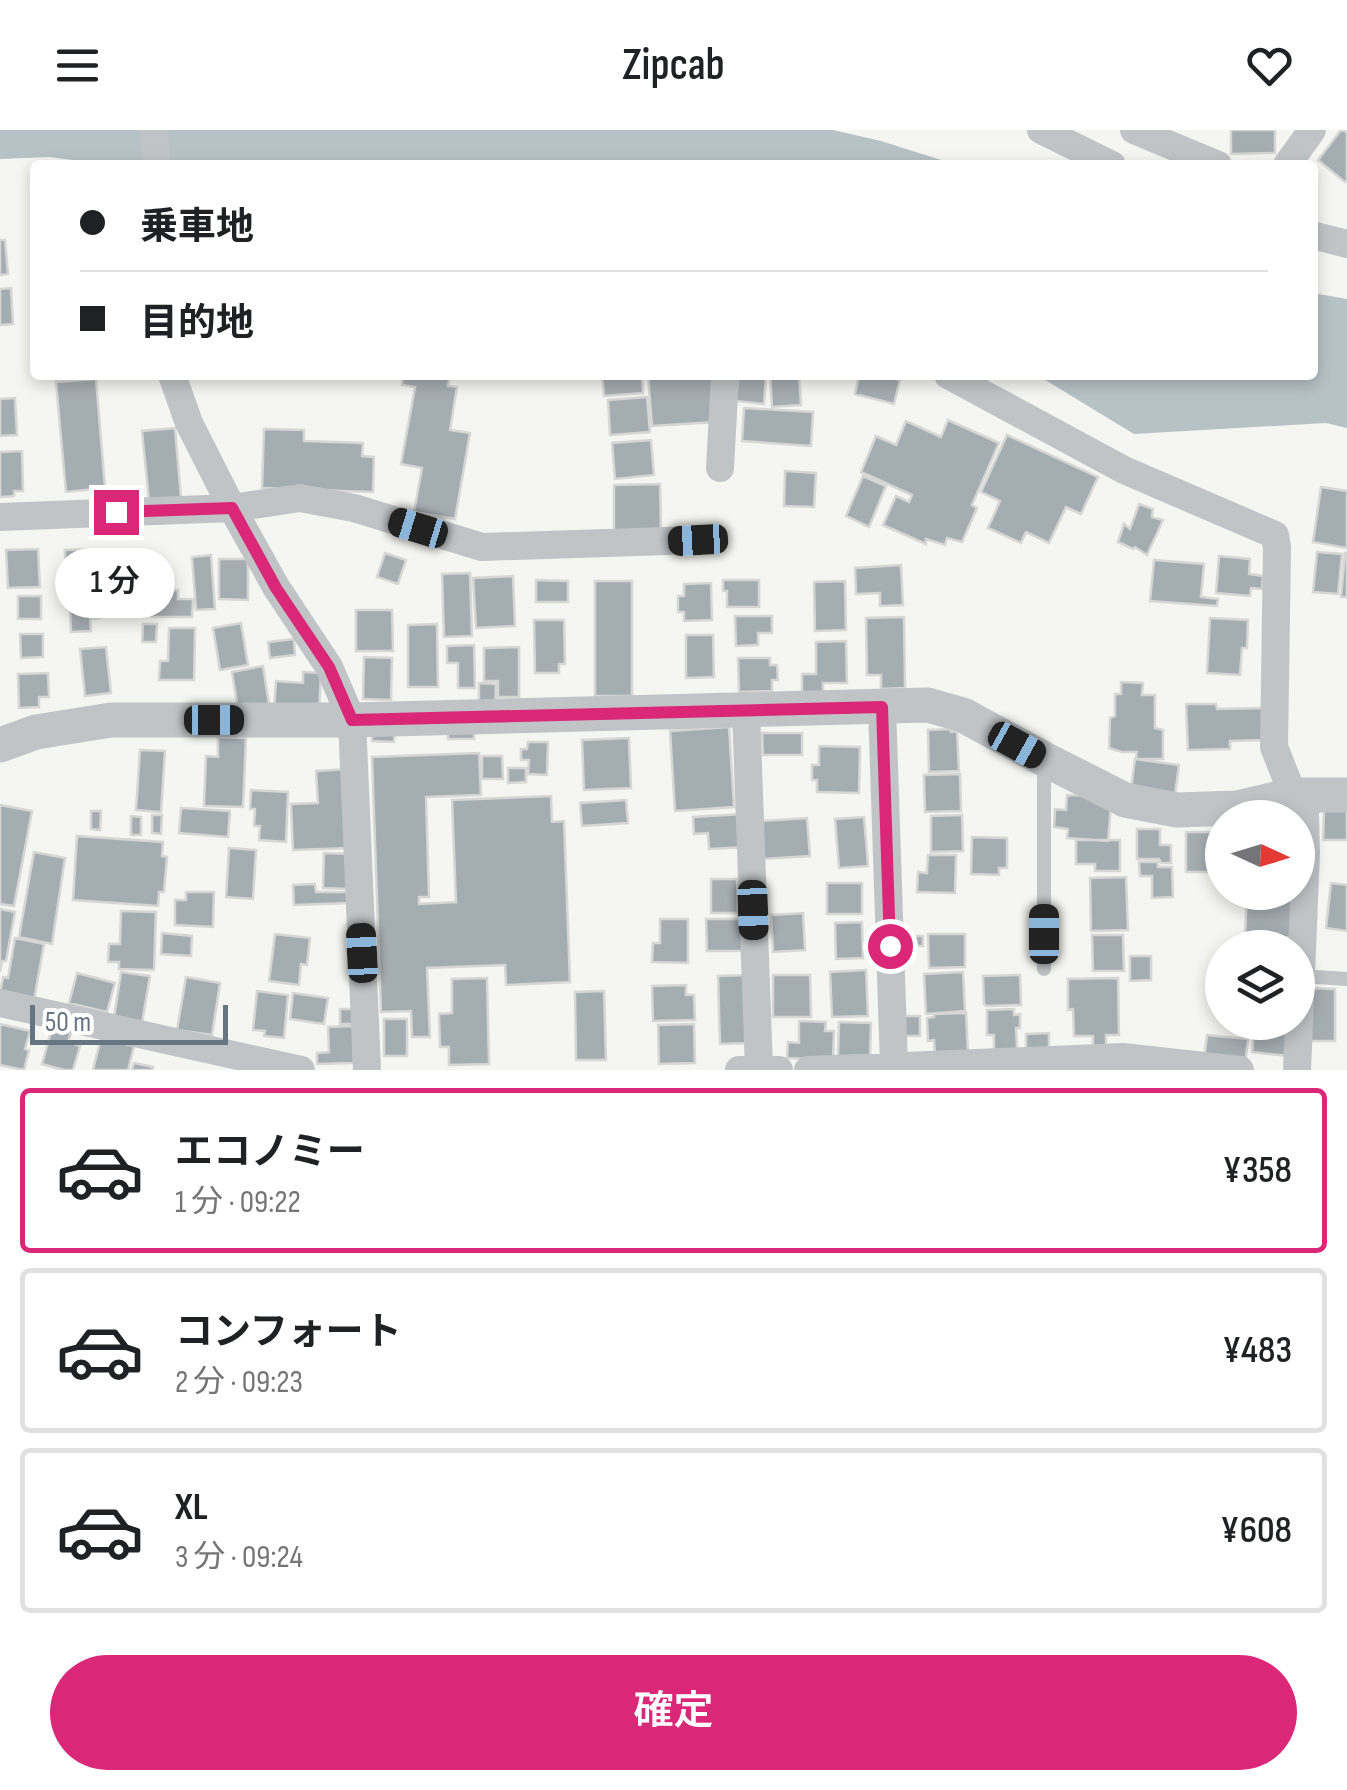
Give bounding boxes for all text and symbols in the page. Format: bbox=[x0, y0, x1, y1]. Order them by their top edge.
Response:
icon: menu bbox=[50, 38, 105, 93]
text: Zipcab bbox=[622, 38, 725, 93]
icon: heart bbox=[1242, 38, 1297, 93]
text: 乗車地 bbox=[140, 205, 254, 250]
text: 目的地 bbox=[140, 301, 254, 346]
route end bbox=[94, 490, 139, 535]
car bbox=[385, 505, 451, 551]
car bbox=[667, 523, 729, 557]
callout: 1 分 bbox=[56, 547, 176, 617]
text: 1 分 bbox=[91, 563, 140, 602]
car bbox=[184, 705, 244, 735]
car bbox=[983, 717, 1051, 773]
north arrow bbox=[1205, 800, 1315, 910]
map controls bbox=[1205, 800, 1315, 1040]
car bbox=[737, 879, 769, 941]
car bbox=[1029, 904, 1059, 964]
car bbox=[345, 922, 379, 984]
route start bbox=[868, 924, 913, 969]
button: layers bbox=[1205, 930, 1315, 1040]
scale bar bbox=[30, 1000, 228, 1044]
text: 50 m bbox=[45, 1006, 91, 1039]
icon: car bbox=[55, 1126, 145, 1216]
text: エコノミー bbox=[175, 1130, 365, 1175]
text: ¥358 bbox=[1223, 1148, 1292, 1193]
text: 1 分 · 09:22 bbox=[175, 1183, 301, 1222]
icon: car bbox=[55, 1306, 145, 1396]
text: コンフォート bbox=[175, 1310, 402, 1355]
text: ¥483 bbox=[1222, 1328, 1292, 1373]
text: 2 分 · 09:23 bbox=[175, 1363, 303, 1402]
text: XL bbox=[175, 1485, 208, 1530]
icon: car bbox=[55, 1486, 145, 1576]
text: ¥608 bbox=[1220, 1508, 1292, 1553]
text: 3 分 · 09:24 bbox=[175, 1538, 303, 1577]
button: 確定 bbox=[50, 1655, 1297, 1770]

